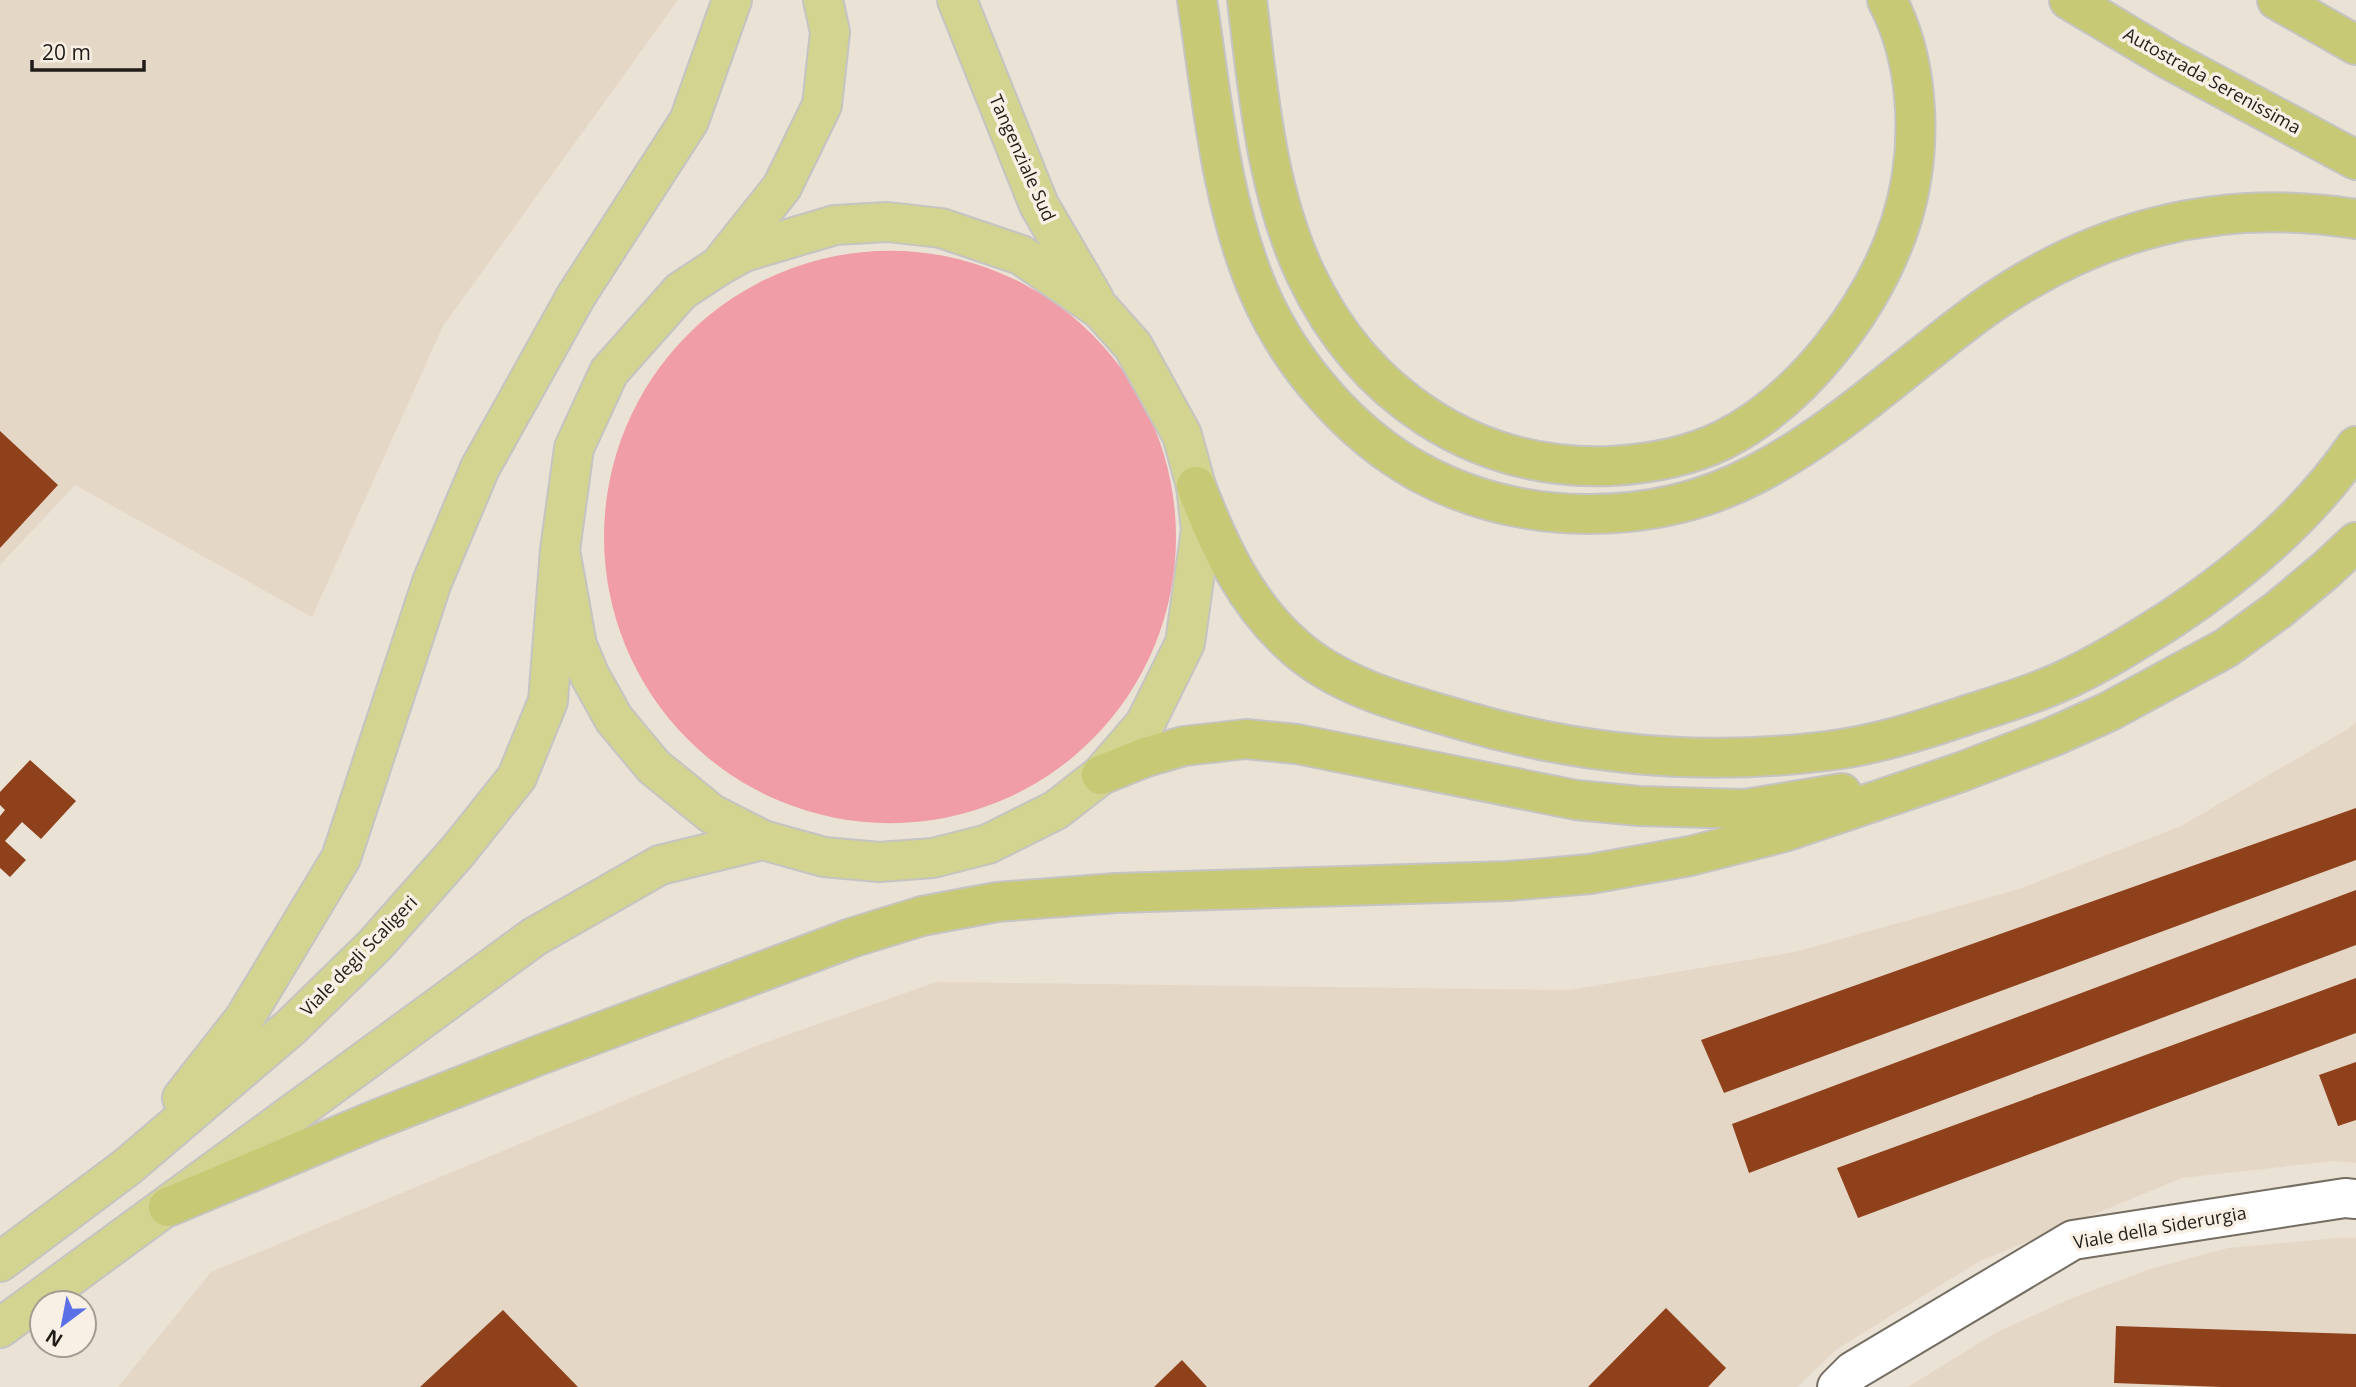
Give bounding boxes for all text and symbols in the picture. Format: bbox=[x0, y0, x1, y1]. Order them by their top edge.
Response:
street label: Autostrada Serenissima bbox=[2120, 21, 2305, 139]
scale bar bbox=[32, 28, 144, 72]
text: 20 m bbox=[42, 38, 91, 66]
street label: Tangenziale Sud bbox=[984, 91, 1062, 225]
street label: Viale degli Scaligeri bbox=[295, 890, 422, 1021]
street label: Viale della Siderurgia bbox=[2072, 1200, 2248, 1254]
north arrow bbox=[28, 1289, 98, 1359]
text: N bbox=[41, 1323, 67, 1354]

